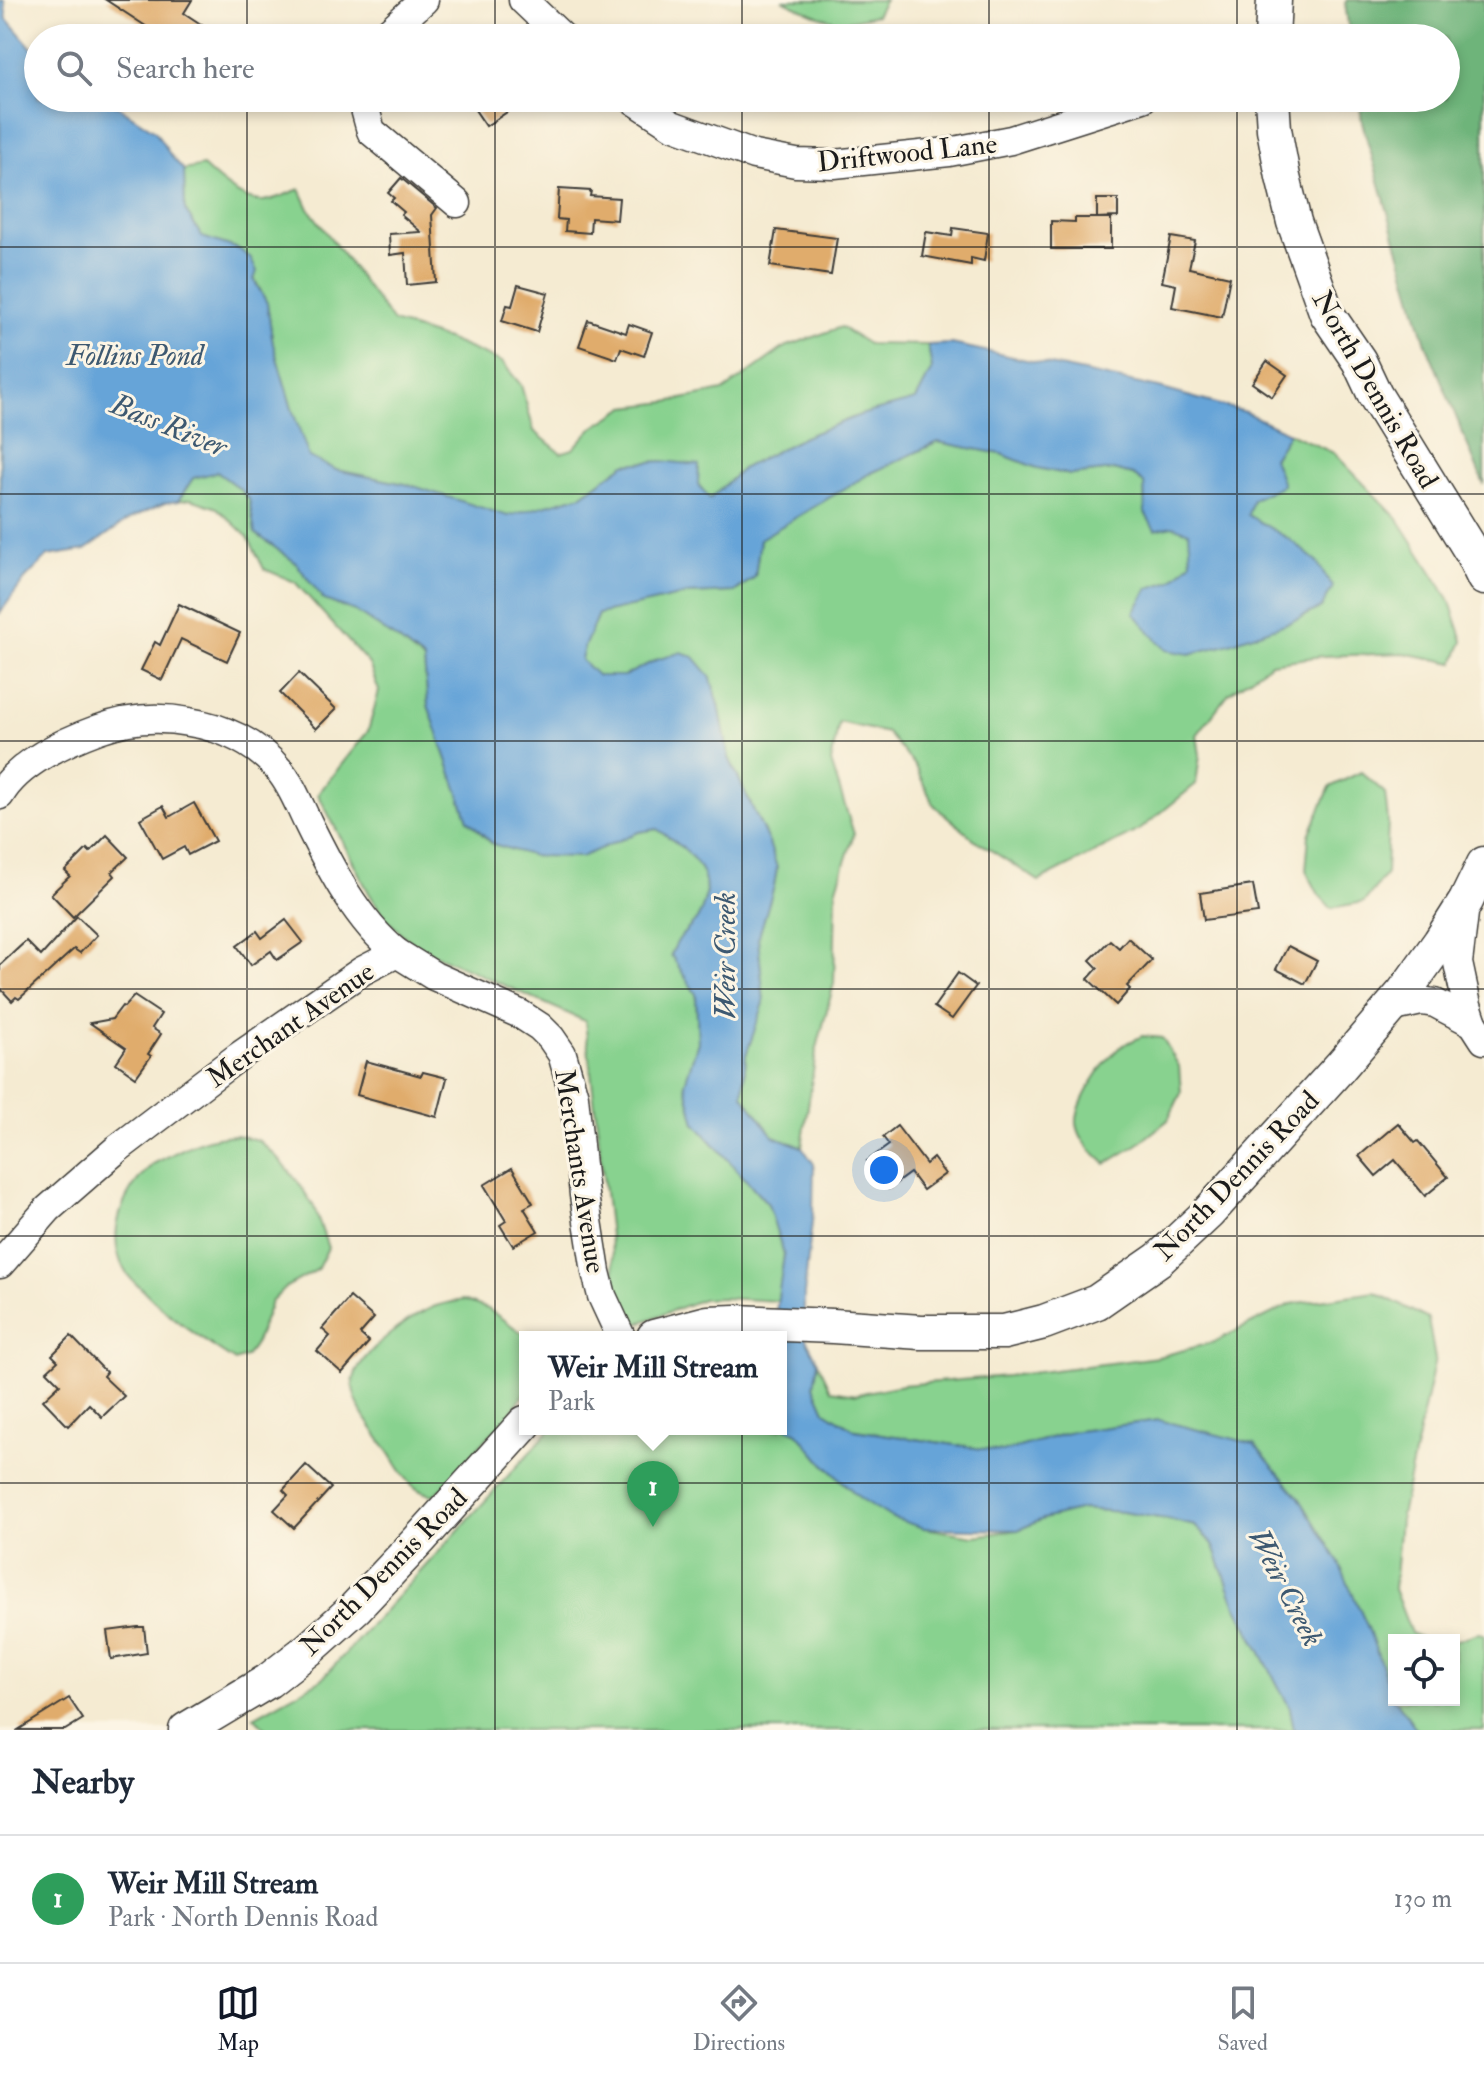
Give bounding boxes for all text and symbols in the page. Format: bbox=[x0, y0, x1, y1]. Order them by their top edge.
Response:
search box bbox=[24, 24, 1460, 112]
icon: search bbox=[52, 46, 96, 90]
text: Search here bbox=[116, 50, 255, 87]
street label: Driftwood Lane bbox=[816, 127, 999, 180]
street label: North Dennis Road bbox=[1304, 285, 1446, 495]
water label: Follins Pond bbox=[65, 337, 206, 374]
water label: Bass River bbox=[104, 385, 234, 466]
water label: Weir Creek bbox=[707, 892, 744, 1020]
street label: Merchant Avenue bbox=[200, 954, 382, 1096]
street label: Merchants Avenue bbox=[546, 1067, 613, 1276]
street label: North Dennis Road bbox=[1147, 1084, 1327, 1268]
your location bbox=[864, 1150, 904, 1190]
popup bbox=[519, 1331, 787, 1435]
text: Weir Mill Stream bbox=[548, 1349, 758, 1386]
text: Park bbox=[548, 1386, 595, 1418]
pin: 1 bbox=[627, 1461, 679, 1527]
street label: North Dennis Road bbox=[293, 1481, 475, 1663]
water label: Weir Creek bbox=[1240, 1522, 1331, 1653]
map controls bbox=[1388, 1634, 1460, 1706]
button: locate bbox=[1388, 1634, 1460, 1706]
text: Nearby bbox=[32, 1761, 134, 1804]
text: Weir Mill Stream bbox=[108, 1865, 318, 1902]
text: 1 bbox=[53, 1883, 63, 1915]
text: 130 m bbox=[1394, 1883, 1452, 1915]
text: Park · North Dennis Road bbox=[108, 1902, 378, 1934]
tab: Map bbox=[216, 1981, 260, 2057]
tab: Directions bbox=[693, 1981, 785, 2057]
tab: Saved bbox=[1218, 1981, 1268, 2057]

